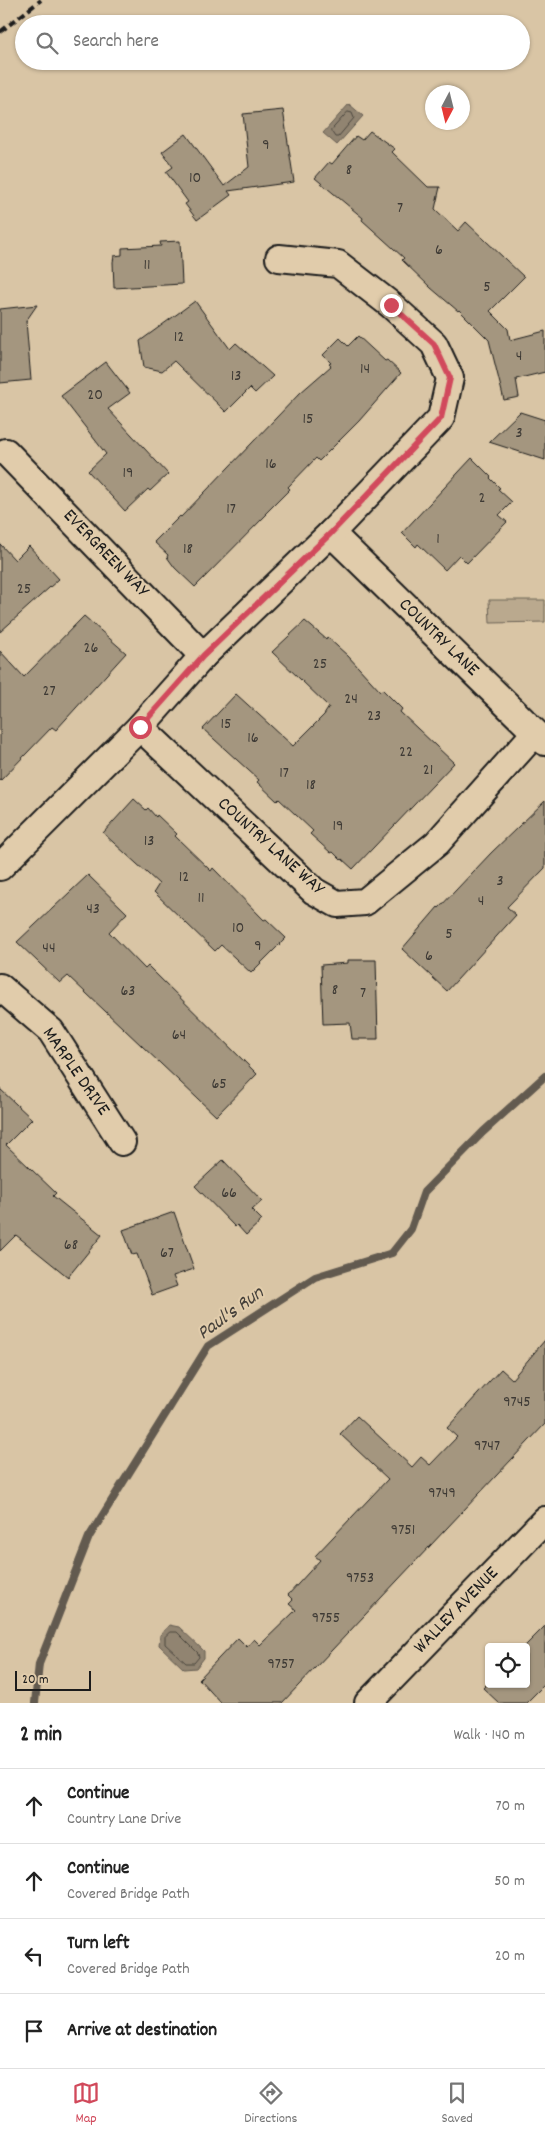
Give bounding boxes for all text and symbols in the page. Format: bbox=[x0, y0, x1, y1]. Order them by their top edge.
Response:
search box bbox=[15, 15, 530, 70]
icon: search bbox=[33, 29, 61, 57]
text: Search here bbox=[73, 29, 159, 56]
north arrow bbox=[425, 85, 470, 130]
house number: 9 bbox=[262, 134, 270, 157]
house number: 8 bbox=[346, 159, 352, 182]
house number: 10 bbox=[189, 167, 201, 190]
house number: 7 bbox=[397, 197, 403, 220]
house number: 6 bbox=[435, 239, 443, 262]
house number: 11 bbox=[143, 254, 151, 277]
house number: 5 bbox=[483, 276, 491, 299]
route end bbox=[380, 294, 403, 317]
house number: 12 bbox=[174, 326, 184, 349]
house number: 4 bbox=[516, 345, 522, 368]
house number: 14 bbox=[360, 358, 370, 381]
house number: 13 bbox=[231, 365, 241, 388]
house number: 20 bbox=[87, 384, 103, 407]
house number: 15 bbox=[303, 408, 313, 431]
house number: 3 bbox=[515, 422, 523, 445]
house number: 16 bbox=[265, 453, 277, 476]
house number: 19 bbox=[123, 462, 133, 485]
house number: 2 bbox=[479, 487, 486, 510]
house number: 17 bbox=[226, 498, 236, 521]
street label: EVERGREEN WAY bbox=[56, 504, 155, 605]
house number: 1 bbox=[436, 528, 440, 551]
house number: 18 bbox=[183, 538, 193, 561]
house number: 25 bbox=[17, 578, 31, 601]
street label: COUNTRY LANE bbox=[392, 592, 485, 684]
house number: 26 bbox=[84, 637, 99, 660]
house number: 25 bbox=[313, 653, 327, 676]
house number: 27 bbox=[42, 680, 56, 703]
house number: 24 bbox=[344, 688, 358, 711]
house number: 23 bbox=[367, 705, 381, 728]
house number: 15 bbox=[221, 713, 231, 736]
route start bbox=[129, 716, 152, 739]
house number: 16 bbox=[247, 727, 259, 750]
house number: 22 bbox=[399, 741, 413, 764]
house number: 21 bbox=[423, 759, 433, 782]
house number: 17 bbox=[279, 762, 289, 785]
house number: 18 bbox=[306, 774, 316, 797]
street label: COUNTRY LANE WAY bbox=[211, 792, 330, 903]
house number: 19 bbox=[333, 815, 343, 838]
house number: 13 bbox=[144, 830, 154, 853]
house number: 12 bbox=[179, 866, 189, 889]
house number: 3 bbox=[496, 870, 504, 893]
house number: 11 bbox=[197, 887, 205, 910]
house number: 4 bbox=[478, 890, 484, 913]
house number: 43 bbox=[86, 898, 100, 921]
house number: 10 bbox=[232, 917, 244, 940]
house number: 5 bbox=[445, 923, 453, 946]
house number: 9 bbox=[254, 935, 262, 958]
house number: 44 bbox=[42, 937, 56, 960]
house number: 6 bbox=[425, 945, 433, 968]
house number: 8 bbox=[332, 979, 338, 1002]
house number: 63 bbox=[121, 980, 135, 1003]
house number: 7 bbox=[360, 982, 366, 1005]
street label: MARPLE DRIVE bbox=[34, 1022, 116, 1122]
house number: 64 bbox=[172, 1024, 186, 1047]
house number: 65 bbox=[211, 1073, 227, 1096]
house number: 66 bbox=[221, 1182, 237, 1205]
house number: 68 bbox=[64, 1234, 78, 1257]
house number: 67 bbox=[160, 1242, 174, 1265]
water label: Paul's Run bbox=[192, 1280, 271, 1348]
house number: 9745 bbox=[503, 1391, 531, 1414]
house number: 9747 bbox=[474, 1435, 500, 1458]
house number: 9749 bbox=[428, 1482, 456, 1505]
house number: 9751 bbox=[391, 1519, 415, 1542]
street label: WALLEY AVENUE bbox=[408, 1561, 506, 1661]
house number: 9753 bbox=[346, 1567, 374, 1590]
house number: 9755 bbox=[312, 1607, 340, 1630]
map controls bbox=[485, 1643, 530, 1688]
button: locate bbox=[485, 1643, 530, 1688]
house number: 9757 bbox=[268, 1653, 295, 1676]
scale bar bbox=[15, 1668, 91, 1691]
text: 20 m bbox=[22, 1670, 49, 1690]
text: 2 min bbox=[20, 1721, 62, 1751]
text: Walk · 140 m bbox=[453, 1724, 525, 1747]
text: Continue bbox=[67, 1781, 129, 1808]
icon: ahead bbox=[20, 1792, 48, 1820]
text: 70 m bbox=[495, 1795, 525, 1818]
text: Country Lane Drive bbox=[67, 1808, 181, 1831]
text: Continue bbox=[67, 1856, 129, 1883]
icon: ahead bbox=[20, 1867, 48, 1895]
text: 50 m bbox=[494, 1870, 525, 1893]
text: Covered Bridge Path bbox=[67, 1883, 190, 1906]
text: Turn left bbox=[67, 1931, 130, 1958]
icon: left bbox=[20, 1942, 48, 1970]
text: 20 m bbox=[495, 1945, 525, 1968]
text: Covered Bridge Path bbox=[67, 1958, 190, 1981]
icon: arrive bbox=[20, 2017, 48, 2045]
text: Arrive at destination bbox=[67, 2018, 217, 2045]
tab: Map bbox=[72, 2079, 100, 2129]
tab: Directions bbox=[244, 2079, 297, 2129]
tab: Saved bbox=[442, 2079, 473, 2129]

